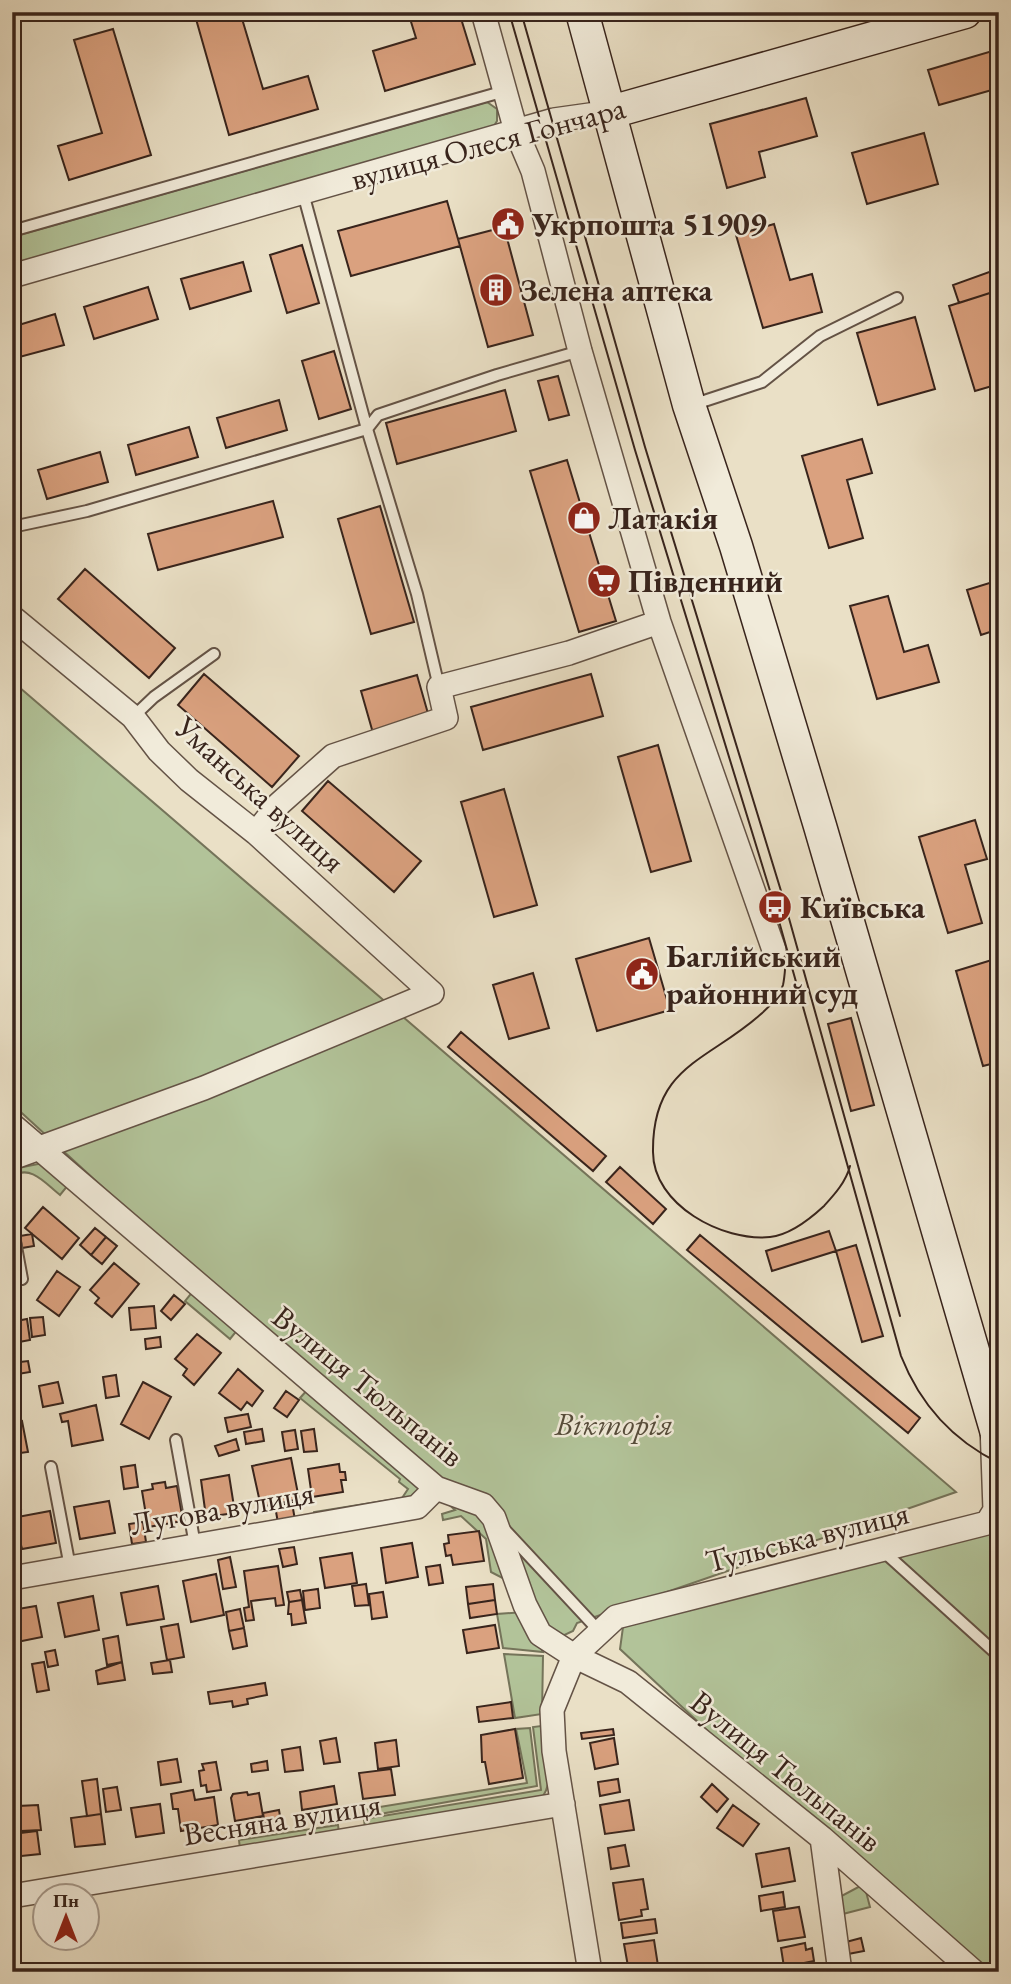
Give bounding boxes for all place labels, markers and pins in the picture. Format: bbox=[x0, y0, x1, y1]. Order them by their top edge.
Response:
place label: Укрпошта 51909 bbox=[531, 203, 767, 245]
public building icon: Укрпошта 51909 bbox=[489, 205, 527, 243]
place label: Зелена аптека bbox=[520, 269, 714, 311]
building icon: Зелена аптека bbox=[477, 271, 515, 309]
place label: Латакія bbox=[608, 497, 718, 539]
shop icon: Латакія bbox=[565, 499, 603, 537]
place label: Південний bbox=[628, 560, 783, 602]
supermarket icon: Південний bbox=[585, 562, 623, 600]
place label: Київська bbox=[800, 886, 926, 928]
bus stop icon: Київська bbox=[756, 888, 794, 926]
place label: Баглійський районний суд bbox=[666, 935, 859, 1014]
public building icon: Баглійський районний суд bbox=[623, 955, 661, 993]

